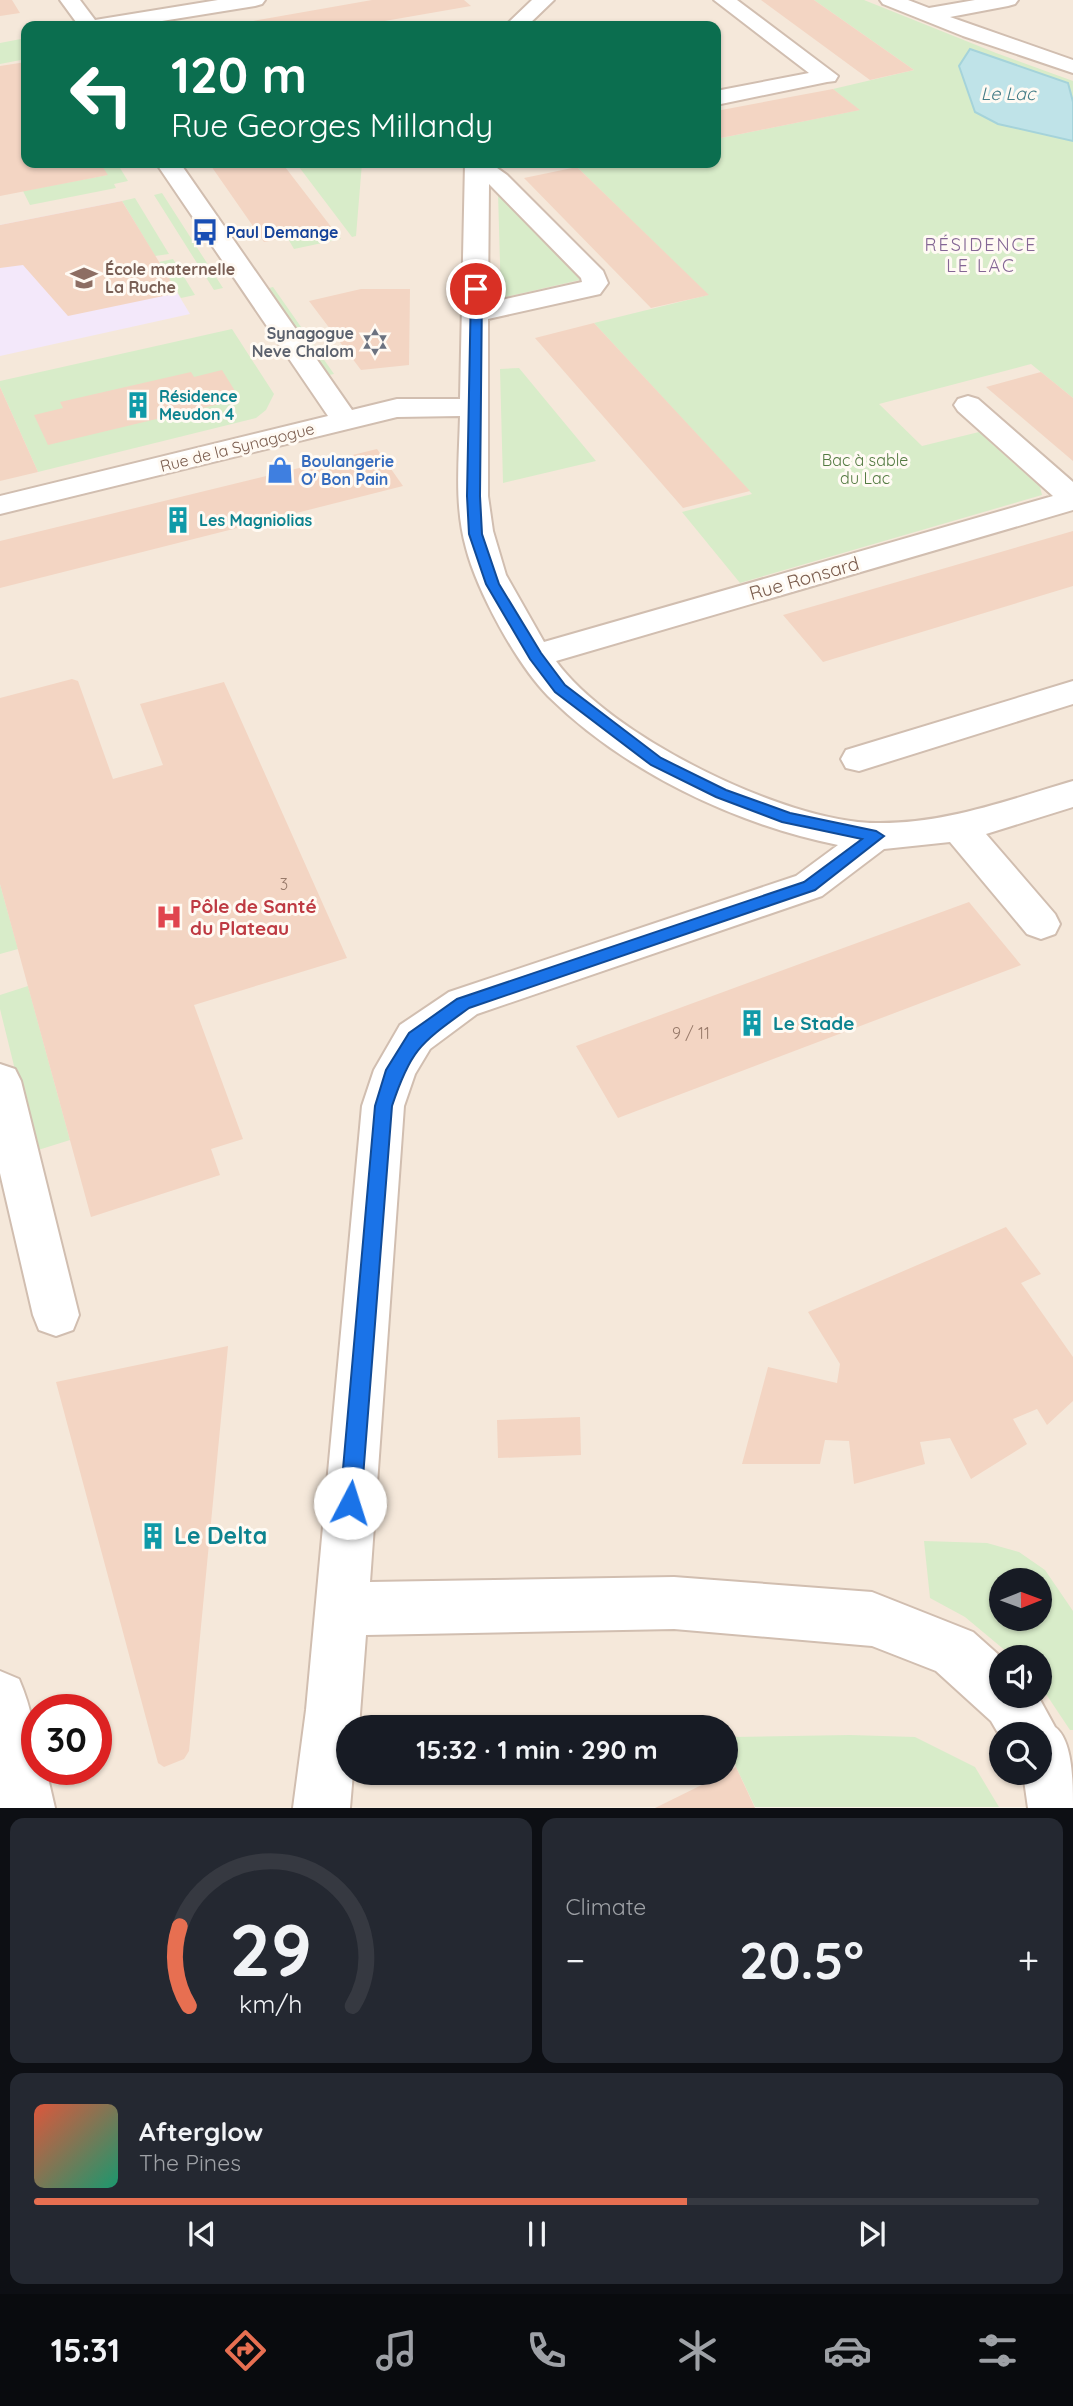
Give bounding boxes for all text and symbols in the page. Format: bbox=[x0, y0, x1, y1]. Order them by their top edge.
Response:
text: 120 m bbox=[171, 44, 307, 105]
icon: left bbox=[56, 49, 147, 140]
water label: Le Lac bbox=[981, 82, 1037, 105]
text: Rue Georges Millandy bbox=[171, 105, 493, 145]
bus stop icon: Paul Demange bbox=[190, 217, 220, 247]
place label: Paul Demange bbox=[226, 222, 338, 242]
district label: RÉSIDENCE LE LAC bbox=[924, 233, 1038, 277]
place label: École maternelle La Ruche bbox=[105, 259, 235, 297]
pin bbox=[446, 259, 506, 319]
school or university icon: École maternelle La Ruche bbox=[69, 263, 99, 293]
icon: arrive bbox=[457, 270, 495, 308]
place label: Synagogue Neve Chalom bbox=[252, 323, 354, 361]
synagogue icon: Synagogue Neve Chalom bbox=[360, 327, 390, 357]
place label: Résidence Meudon 4 bbox=[159, 386, 238, 424]
building icon: Résidence Meudon 4 bbox=[123, 390, 153, 420]
street label: Rue de la Synagogue bbox=[158, 418, 316, 476]
park label: Bac à sable du Lac bbox=[822, 450, 908, 488]
place label: Boulangerie O' Bon Pain bbox=[301, 451, 394, 489]
shop icon: Boulangerie O' Bon Pain bbox=[265, 455, 295, 485]
building icon: Les Magniolias bbox=[163, 505, 193, 535]
place label: Les Magniolias bbox=[199, 510, 312, 530]
street label: Rue Ronsard bbox=[746, 551, 862, 605]
house number: 3 bbox=[280, 874, 288, 894]
place label: Pôle de Santé du Plateau bbox=[190, 894, 317, 940]
hospital icon: Pôle de Santé du Plateau bbox=[154, 902, 184, 932]
building icon: Le Stade bbox=[737, 1008, 767, 1038]
place label: Le Stade bbox=[773, 1011, 854, 1035]
house number: 9 / 11 bbox=[672, 1023, 710, 1043]
position arrow bbox=[313, 1466, 387, 1540]
building icon: Le Delta bbox=[138, 1521, 168, 1551]
place label: Le Delta bbox=[174, 1521, 267, 1550]
north arrow bbox=[989, 1568, 1052, 1631]
map controls bbox=[989, 1568, 1052, 1785]
button: sound bbox=[989, 1645, 1052, 1708]
speed limit sign: 30 bbox=[21, 1694, 112, 1785]
button: search bbox=[989, 1722, 1052, 1785]
text: 15:32 · 1 min · 290 m bbox=[416, 1733, 658, 1766]
text: Climate bbox=[566, 1892, 646, 1921]
text: 29 bbox=[229, 1904, 312, 1995]
text: 20.5° bbox=[739, 1927, 864, 1992]
text: − bbox=[566, 1936, 585, 1984]
text: + bbox=[1018, 1936, 1039, 1984]
text: km/h bbox=[239, 1988, 302, 2019]
text: Afterglow bbox=[139, 2115, 263, 2148]
text: The Pines bbox=[139, 2148, 241, 2177]
icon: previous bbox=[183, 2215, 221, 2253]
icon: pause bbox=[518, 2215, 556, 2253]
icon: next bbox=[853, 2215, 891, 2253]
icon: directions bbox=[221, 2326, 270, 2375]
icon: music bbox=[372, 2326, 421, 2375]
icon: phone bbox=[522, 2326, 571, 2375]
icon: climate bbox=[673, 2326, 722, 2375]
icon: car bbox=[823, 2326, 872, 2375]
icon: filters bbox=[973, 2326, 1022, 2375]
text: 15:31 bbox=[51, 2330, 120, 2370]

